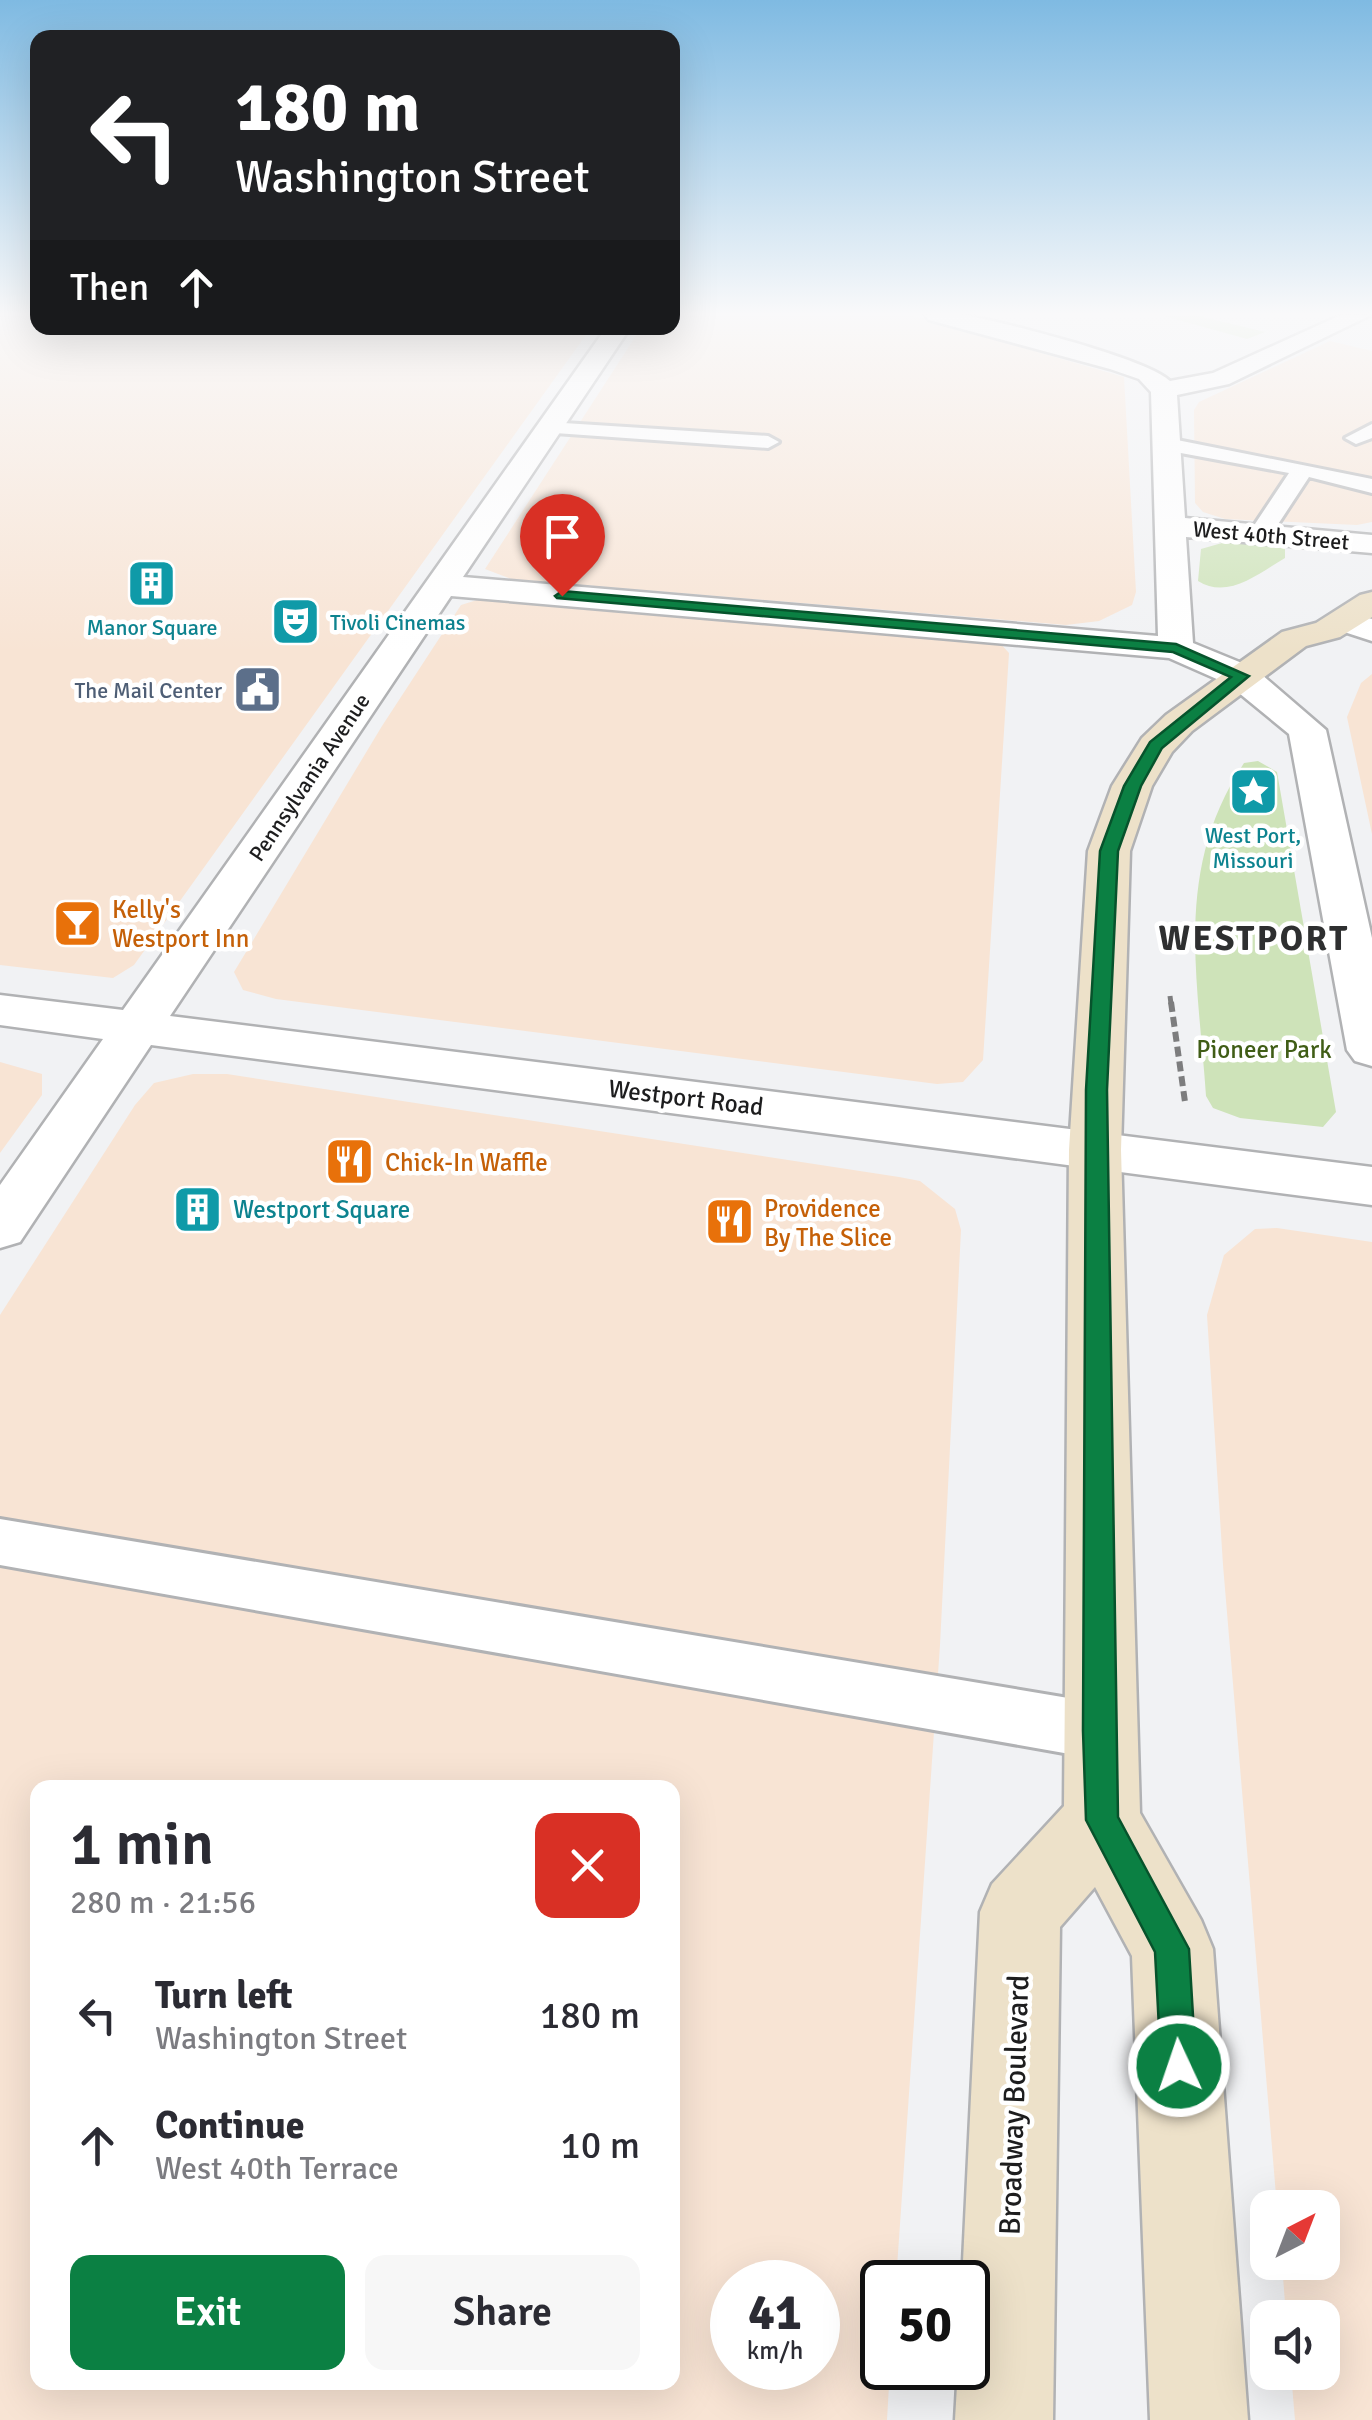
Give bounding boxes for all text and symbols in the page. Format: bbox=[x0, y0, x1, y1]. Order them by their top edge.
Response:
text: 180 m bbox=[235, 64, 420, 150]
icon: left bbox=[70, 70, 200, 200]
text: Washington Street bbox=[235, 150, 590, 205]
icon: ahead bbox=[169, 260, 224, 315]
text: Then bbox=[70, 264, 149, 311]
pin bbox=[520, 494, 605, 597]
icon: arrive bbox=[535, 509, 590, 564]
street label: West 40th Street bbox=[1192, 515, 1350, 556]
building icon: Manor Square bbox=[126, 557, 178, 609]
theatre icon: Tivoli Cinemas bbox=[269, 596, 321, 648]
place label: Tivoli Cinemas bbox=[330, 609, 465, 636]
place label: Manor Square bbox=[86, 614, 218, 641]
public building icon: The Mail Center bbox=[231, 664, 283, 716]
place label: The Mail Center bbox=[74, 677, 222, 704]
street label: Pennsylvania Avenue bbox=[243, 688, 376, 866]
place icon: West Port, Missouri bbox=[1227, 765, 1279, 817]
place label: West Port, Missouri bbox=[1205, 822, 1301, 874]
place label: Kelly's Westport Inn bbox=[112, 894, 249, 954]
bar icon: Kelly's Westport Inn bbox=[51, 897, 103, 949]
district label: WESTPORT bbox=[1158, 917, 1350, 960]
park label: Pioneer Park bbox=[1196, 1034, 1332, 1065]
street label: Westport Road bbox=[607, 1073, 765, 1122]
restaurant icon: Chick-In Waffle bbox=[324, 1136, 376, 1188]
place label: Chick-In Waffle bbox=[385, 1147, 548, 1178]
building icon: Westport Square bbox=[172, 1183, 224, 1235]
place label: Providence By The Slice bbox=[764, 1193, 892, 1253]
place label: Westport Square bbox=[233, 1194, 410, 1225]
restaurant icon: Providence By The Slice bbox=[703, 1196, 755, 1248]
text: 1 min bbox=[70, 1808, 214, 1882]
button: close bbox=[535, 1813, 640, 1918]
text: 280 m · 21:56 bbox=[70, 1883, 256, 1922]
text: Turn left bbox=[155, 1972, 293, 2019]
street label: Broadway Boulevard bbox=[991, 1974, 1038, 2236]
icon: left bbox=[70, 1988, 125, 2043]
text: 180 m bbox=[540, 1992, 640, 2039]
position arrow bbox=[1127, 2014, 1231, 2118]
text: Washington Street bbox=[155, 2019, 407, 2058]
text: Continue bbox=[155, 2102, 305, 2149]
icon: ahead bbox=[70, 2118, 125, 2173]
text: 10 m bbox=[560, 2122, 640, 2169]
text: West 40th Terrace bbox=[155, 2149, 399, 2188]
north arrow bbox=[1250, 2190, 1340, 2280]
map controls bbox=[1250, 2190, 1340, 2390]
button: Exit bbox=[70, 2255, 345, 2370]
button: Share bbox=[365, 2255, 640, 2370]
speed limit sign: 50 bbox=[860, 2260, 990, 2390]
text: 41 bbox=[748, 2282, 802, 2344]
button: sound bbox=[1250, 2300, 1340, 2390]
text: km/h bbox=[747, 2335, 803, 2366]

